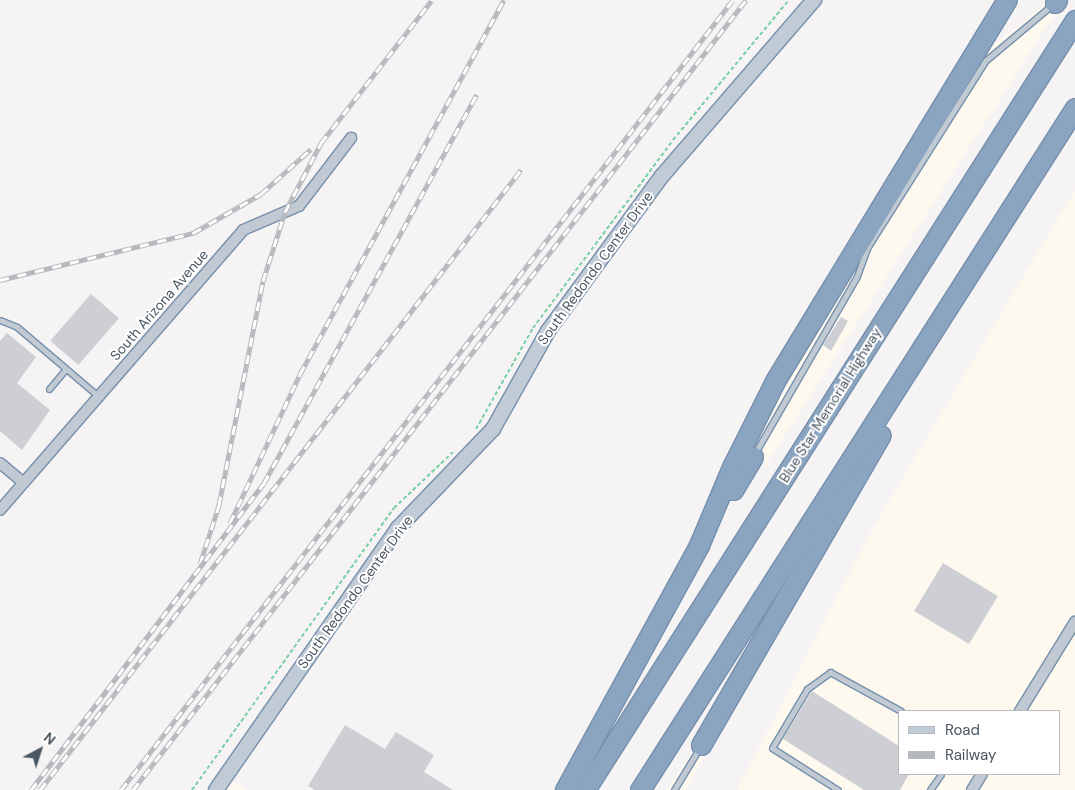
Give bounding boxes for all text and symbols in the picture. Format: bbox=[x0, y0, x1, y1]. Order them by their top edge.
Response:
street label: South Redondo Center Drive bbox=[534, 188, 656, 348]
street label: South Arizona Avenue bbox=[106, 246, 212, 364]
street label: Blue Star Memorial Highway bbox=[775, 325, 885, 485]
street label: South Redondo Center Drive bbox=[294, 512, 416, 672]
legend bbox=[898, 710, 1060, 775]
text: Road bbox=[945, 720, 980, 740]
north arrow bbox=[15, 725, 65, 775]
text: N bbox=[40, 728, 59, 749]
text: Railway bbox=[945, 745, 996, 765]

